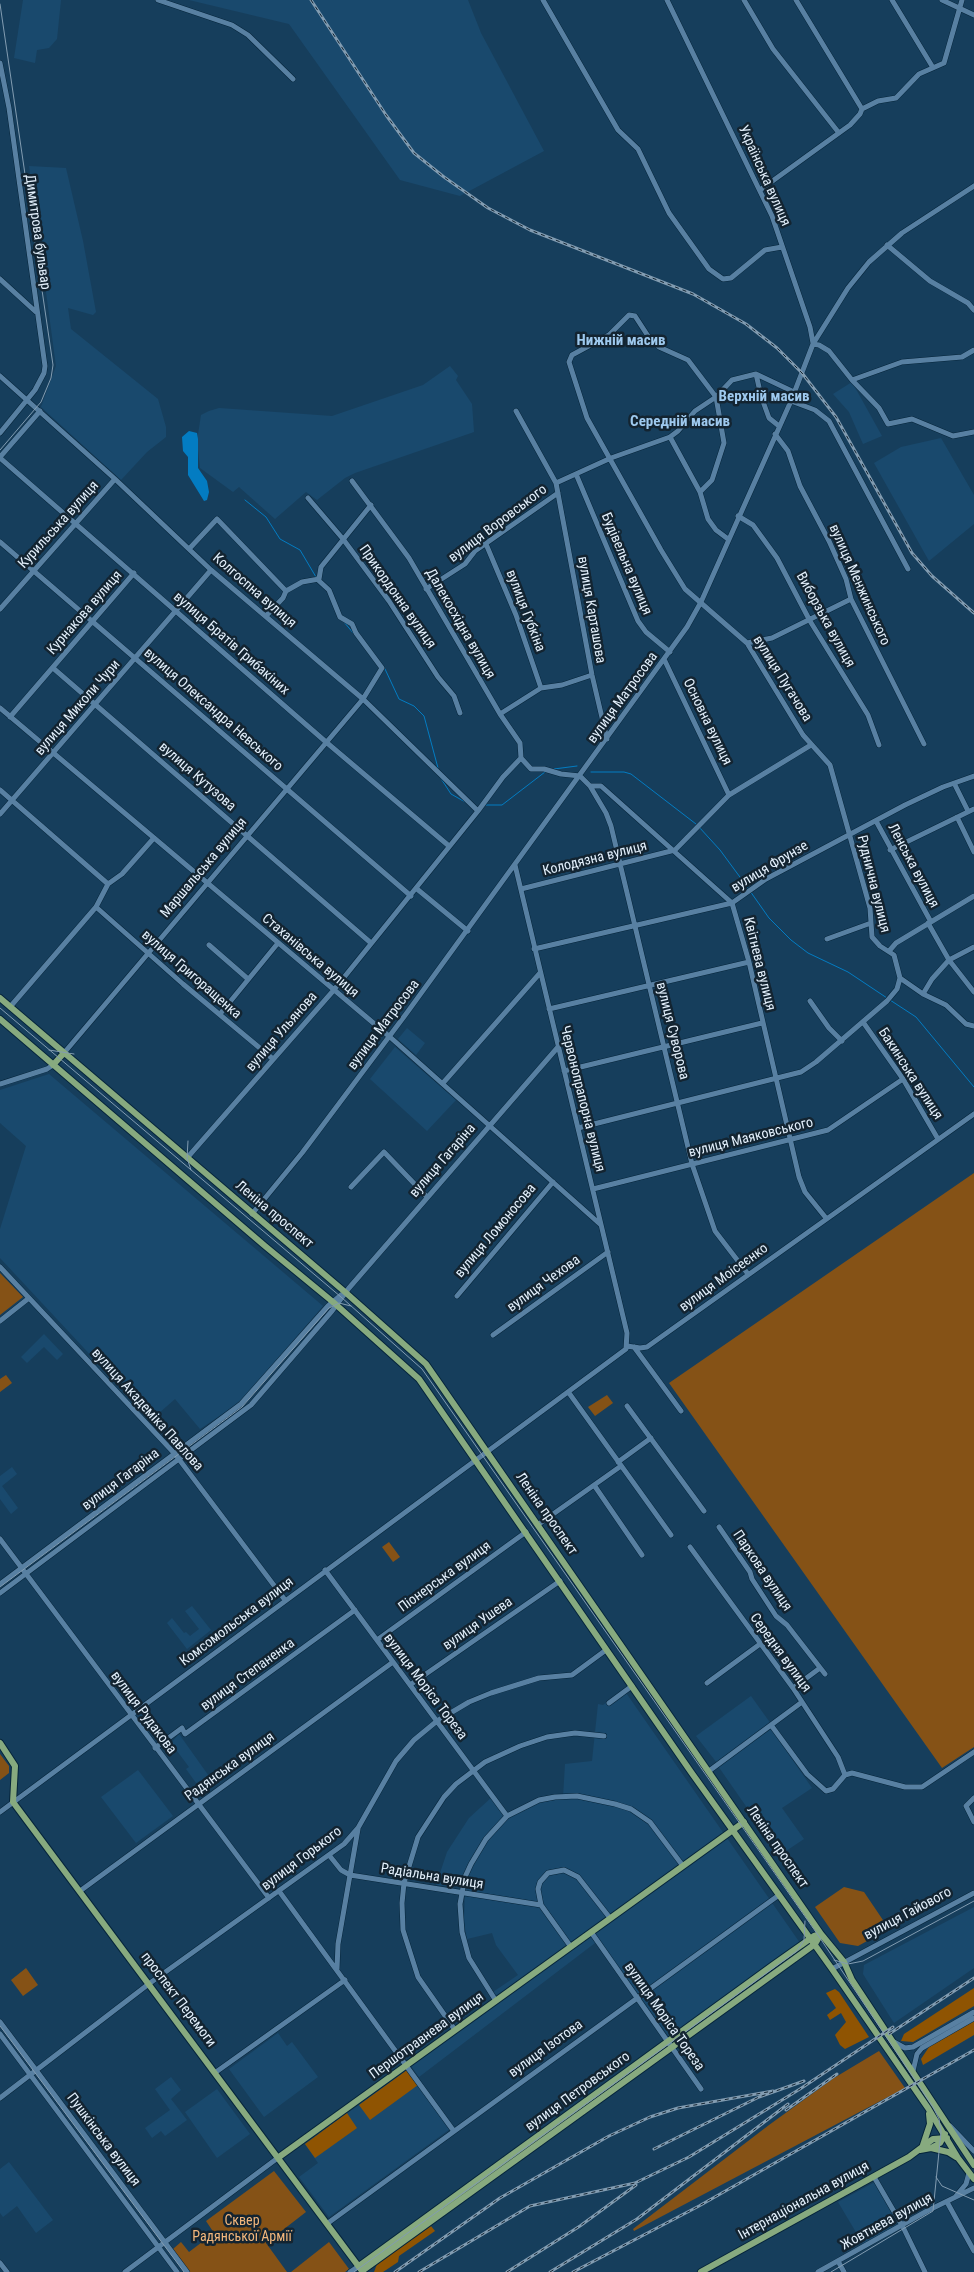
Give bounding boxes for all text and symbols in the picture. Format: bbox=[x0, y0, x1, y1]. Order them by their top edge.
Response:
street label: Українська вулиця bbox=[734, 123, 794, 229]
street label: Димитрова бульвар bbox=[21, 173, 53, 291]
district label: Нижній масив bbox=[576, 332, 666, 350]
district label: Верхній масив bbox=[719, 388, 809, 406]
district label: Середній масив bbox=[630, 413, 730, 431]
street label: Курильська вулиця bbox=[15, 478, 103, 572]
street label: вулиця Воровського bbox=[446, 482, 550, 566]
street label: Будівельна вулиця bbox=[597, 510, 655, 618]
street label: вулиця Менжинського bbox=[825, 522, 893, 648]
street label: Прикордонна вулиця bbox=[355, 542, 439, 652]
street label: Колгоспна вулиця bbox=[209, 550, 299, 632]
street label: вулиця Карташова bbox=[573, 555, 609, 665]
street label: Далекосхідна вулиця bbox=[422, 566, 498, 682]
street label: Курнакова вулиця bbox=[44, 568, 126, 658]
street label: вулиця Губкіна bbox=[502, 568, 548, 654]
street label: Виборзька вулиця bbox=[792, 570, 858, 670]
street label: вулиця Братів Грибакіних bbox=[170, 589, 292, 699]
street label: вулиця Пугачова bbox=[749, 633, 815, 725]
street label: вулиця Олександра Невського bbox=[140, 645, 286, 775]
street label: вулиця Матросова bbox=[584, 649, 662, 747]
street label: вулиця Миколи Чури bbox=[32, 657, 124, 759]
street label: Основна вулиця bbox=[679, 676, 735, 768]
street label: вулиця Кутузова bbox=[155, 739, 239, 815]
street label: Маршальська вулиця bbox=[157, 815, 251, 921]
street label: Ленська вулиця bbox=[884, 821, 942, 911]
street label: Руднична вулиця bbox=[853, 834, 893, 934]
street label: Колодязна вулиця bbox=[541, 838, 649, 880]
street label: вулиця Фрунзе bbox=[729, 838, 811, 896]
street label: Стаханівська вулиця bbox=[258, 911, 362, 1001]
street label: Квітнева вулиця bbox=[739, 916, 779, 1012]
street label: вулиця Григоращенка bbox=[138, 927, 244, 1023]
street label: вулиця Матросова bbox=[345, 977, 423, 1073]
street label: вулиця Суворова bbox=[652, 981, 692, 1081]
street label: вулиця Ульянова bbox=[243, 989, 321, 1075]
street label: Червонопрапорна вулиця bbox=[556, 1024, 608, 1174]
street label: Бакинська вулиця bbox=[874, 1025, 946, 1123]
street label: вулиця Маяковського bbox=[687, 1114, 815, 1162]
street label: вулиця Гагаріна bbox=[406, 1121, 480, 1201]
street label: Леніна проспект bbox=[232, 1178, 316, 1252]
street label: вулиця Ломоносова bbox=[452, 1181, 540, 1281]
street label: вулиця Моісеєнко bbox=[676, 1240, 772, 1316]
street label: вулиця Чехова bbox=[504, 1252, 584, 1316]
street label: вулиця Академіка Павлова bbox=[88, 1345, 206, 1475]
street label: вулиця Гагаріна bbox=[79, 1446, 163, 1514]
street label: Леніна проспект bbox=[511, 1470, 581, 1558]
street label: Паркова вулиця bbox=[729, 1527, 795, 1615]
street label: Піонерська вулиця bbox=[395, 1538, 495, 1616]
street label: Комсомольська вулиця bbox=[177, 1574, 297, 1670]
street label: вулиця Ушева bbox=[440, 1594, 516, 1654]
street label: Середня вулиця bbox=[746, 1610, 814, 1696]
street label: вулиця Моріса Тореза bbox=[380, 1631, 470, 1743]
street label: вулиця Степаненка bbox=[198, 1635, 298, 1715]
street label: вулиця Рудакова bbox=[106, 1668, 180, 1758]
street label: Радянська вулиця bbox=[182, 1729, 278, 1805]
street label: Леніна проспект bbox=[742, 1803, 812, 1891]
street label: вулиця Горького bbox=[259, 1823, 345, 1895]
street label: Радіальна вулиця bbox=[379, 1861, 485, 1893]
street label: вулиця Гайового bbox=[861, 1884, 955, 1944]
street label: проспект Перемоги bbox=[137, 1949, 219, 2051]
street label: вулиця Моріса Тореза bbox=[620, 1960, 708, 2074]
street label: Першотравнева вулиця bbox=[367, 1989, 487, 2083]
street label: вулиця Ізотова bbox=[506, 2017, 586, 2081]
street label: вулиця Петровського bbox=[522, 2048, 634, 2136]
street label: Пушкінська вулиця bbox=[63, 2090, 143, 2190]
street label: Інтернаціональна вулиця bbox=[736, 2158, 872, 2244]
street label: Жовтнева вулиця bbox=[838, 2190, 936, 2254]
park label: Сквер Радянської Армії bbox=[192, 2213, 292, 2246]

